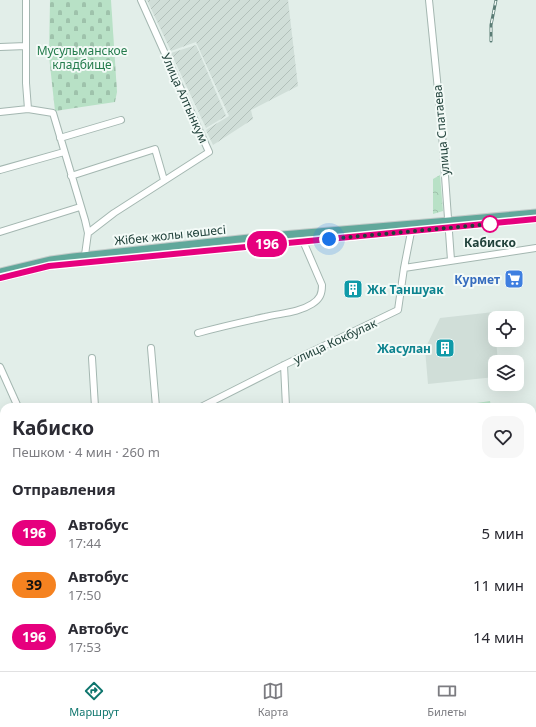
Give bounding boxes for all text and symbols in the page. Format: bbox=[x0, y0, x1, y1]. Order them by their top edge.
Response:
park label: Мусульманское кладбище bbox=[37, 42, 128, 73]
street label: Улица Алтынкум bbox=[158, 50, 212, 146]
street label: улица Спатаева bbox=[429, 84, 453, 176]
marker: Кабиско bbox=[481, 215, 499, 233]
street label: Жібек жолы көшесі bbox=[113, 221, 227, 249]
your location bbox=[319, 229, 339, 249]
line badge: 196 bbox=[244, 231, 290, 257]
text: 196 bbox=[255, 234, 279, 253]
place label: Кабиско bbox=[464, 234, 516, 251]
supermarket icon: Курмет bbox=[503, 268, 525, 290]
place label: Курмет bbox=[454, 271, 500, 288]
building icon: Жк Таншуак bbox=[342, 278, 364, 300]
place label: Жк Таншуак bbox=[367, 281, 444, 298]
map controls bbox=[488, 311, 524, 391]
button: locate bbox=[488, 311, 524, 347]
street label: улица Кокбулак bbox=[290, 314, 380, 368]
building icon: Жасулан bbox=[434, 337, 456, 359]
place label: Жасулан bbox=[377, 340, 431, 357]
button: layers bbox=[488, 355, 524, 391]
text: Кабиско bbox=[12, 415, 94, 441]
button: heart bbox=[482, 416, 524, 458]
text: Пешком · 4 мин · 260 m bbox=[12, 443, 160, 461]
text: Отправления bbox=[12, 479, 116, 499]
text: Автобус bbox=[68, 514, 129, 534]
text: 196 bbox=[22, 523, 46, 542]
text: 5 мин bbox=[481, 523, 524, 543]
text: 17:44 bbox=[68, 534, 101, 552]
text: Автобус bbox=[68, 566, 129, 586]
text: 39 bbox=[26, 575, 42, 594]
text: 11 мин bbox=[473, 575, 524, 595]
text: 17:50 bbox=[68, 586, 101, 604]
text: Автобус bbox=[68, 618, 129, 638]
text: 196 bbox=[22, 627, 46, 646]
text: 14 мин bbox=[473, 627, 524, 647]
text: 17:53 bbox=[68, 638, 101, 656]
tab: Маршрут bbox=[69, 680, 119, 719]
tab: Карта bbox=[258, 680, 288, 719]
tab: Билеты bbox=[427, 680, 467, 719]

